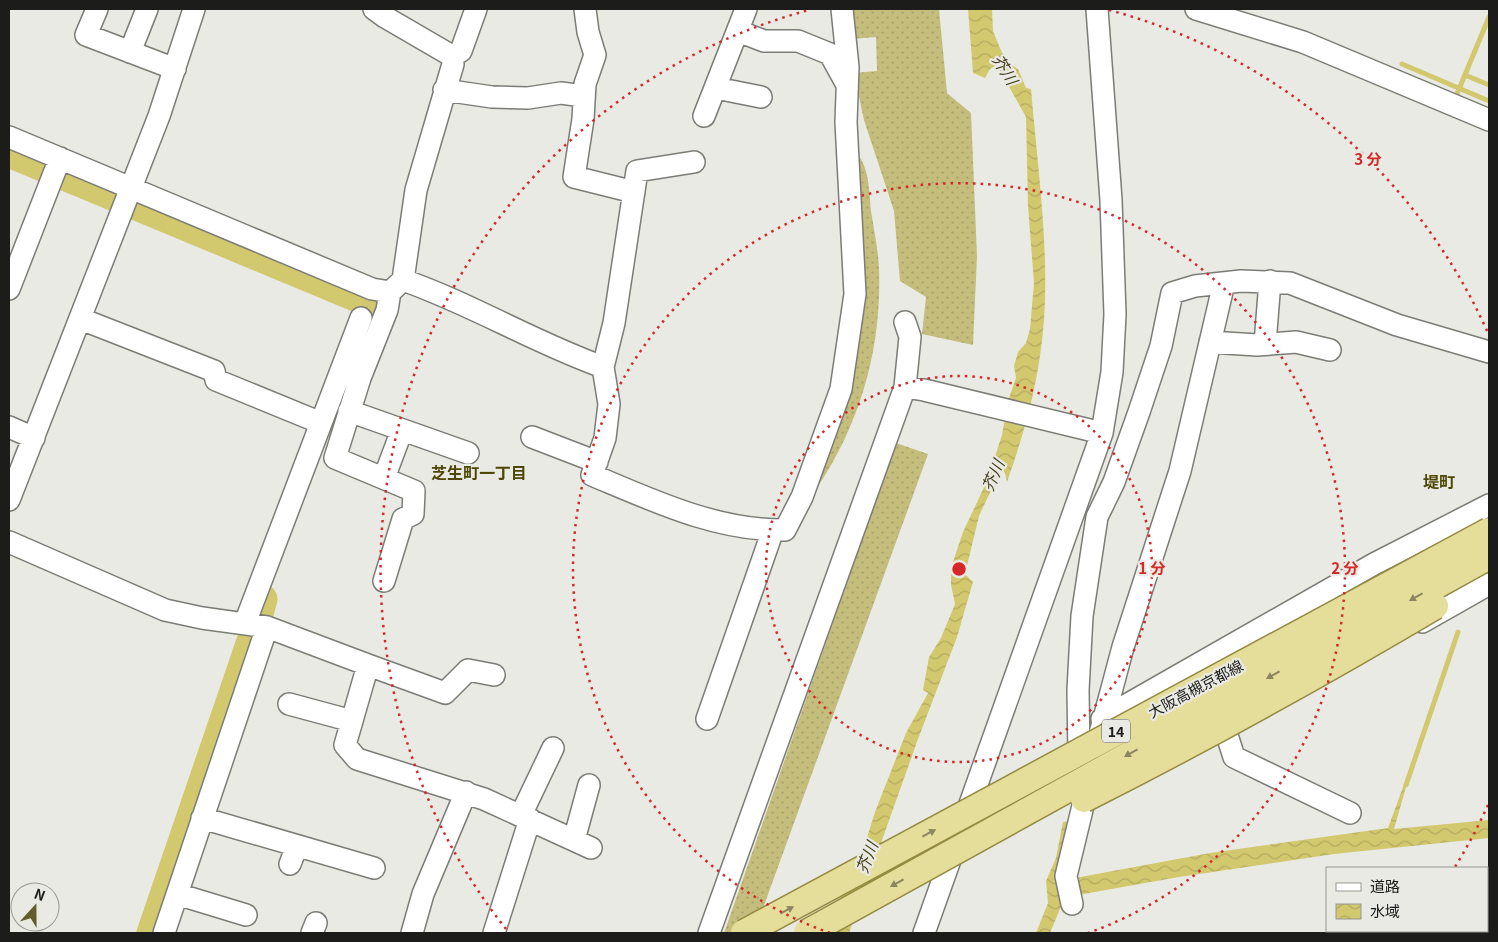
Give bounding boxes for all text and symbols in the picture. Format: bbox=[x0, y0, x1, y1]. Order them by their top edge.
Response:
water label: 芥川 bbox=[987, 49, 1026, 91]
text: 3 分 bbox=[1354, 148, 1382, 169]
water label: 芥川 bbox=[975, 454, 1010, 494]
district label: 芝生町一丁目 bbox=[431, 460, 527, 484]
district label: 堤町 bbox=[1423, 469, 1455, 493]
text: 1 分 bbox=[1138, 557, 1166, 578]
text: 2 分 bbox=[1331, 557, 1359, 578]
centre of rings bbox=[950, 560, 968, 578]
one-way arrow bbox=[1409, 592, 1422, 601]
street label: 大阪高槻京都線 bbox=[1144, 654, 1246, 722]
one-way arrow bbox=[1267, 670, 1280, 679]
road number: 14 bbox=[1102, 719, 1130, 742]
one-way arrow bbox=[1124, 749, 1138, 757]
one-way arrow bbox=[923, 828, 936, 837]
water label: 芥川 bbox=[849, 836, 884, 876]
legend bbox=[1326, 867, 1488, 932]
text: 道路 bbox=[1370, 875, 1400, 896]
one-way arrow bbox=[890, 879, 904, 887]
north arrow bbox=[10, 882, 60, 932]
text: N bbox=[32, 883, 49, 905]
text: 水域 bbox=[1370, 900, 1400, 921]
one-way arrow bbox=[779, 906, 794, 914]

